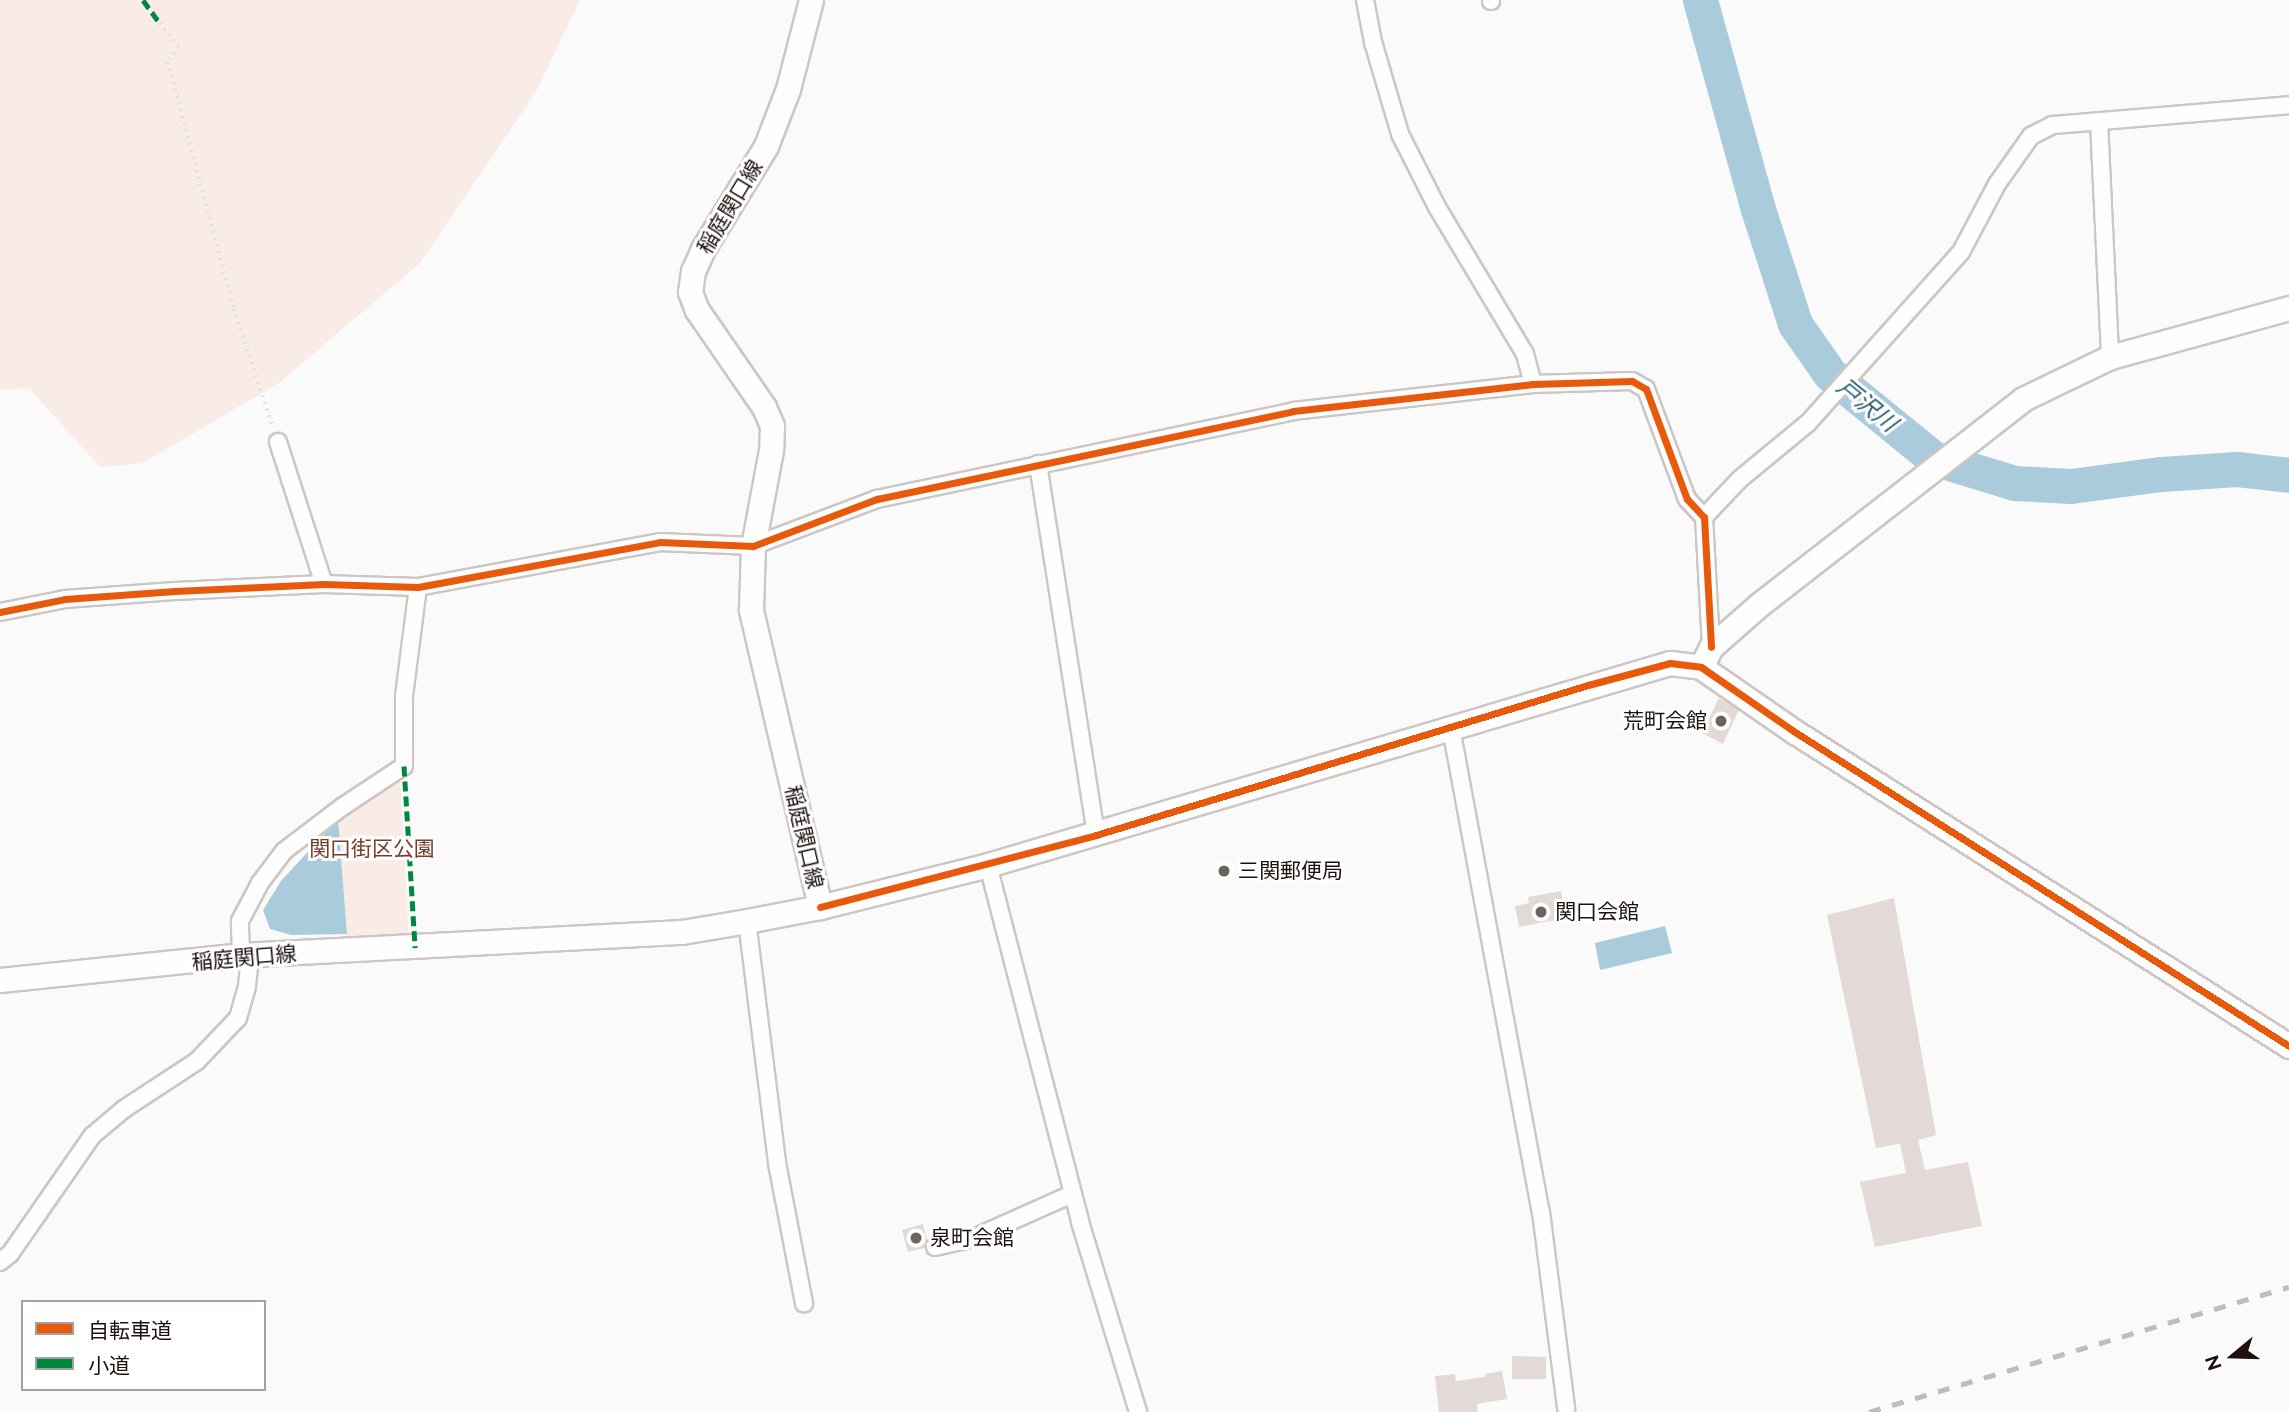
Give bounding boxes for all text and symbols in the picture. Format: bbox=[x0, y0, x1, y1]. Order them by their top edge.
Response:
street label: 稲庭関口線 bbox=[692, 156, 768, 258]
water label: 戸沢川 bbox=[1832, 373, 1902, 437]
place label: 荒町会館 bbox=[1623, 708, 1707, 734]
marker: 荒町会館 bbox=[1713, 713, 1729, 729]
street label: 稲庭関口線 bbox=[780, 783, 828, 891]
park label: 関口街区公園 bbox=[309, 836, 435, 862]
place label: 三関郵便局 bbox=[1238, 858, 1343, 884]
marker: 三関郵便局 bbox=[1216, 863, 1232, 879]
place label: 関口会館 bbox=[1555, 899, 1639, 925]
marker: 関口会館 bbox=[1533, 904, 1549, 920]
street label: 稲庭関口線 bbox=[191, 941, 297, 975]
place label: 泉町会館 bbox=[930, 1225, 1014, 1251]
marker: 泉町会館 bbox=[908, 1230, 924, 1246]
legend bbox=[21, 1300, 266, 1391]
text: 自転車道 bbox=[88, 1318, 172, 1343]
north arrow bbox=[2198, 1321, 2268, 1391]
text: N bbox=[2200, 1352, 2226, 1373]
text: 小道 bbox=[88, 1353, 130, 1378]

